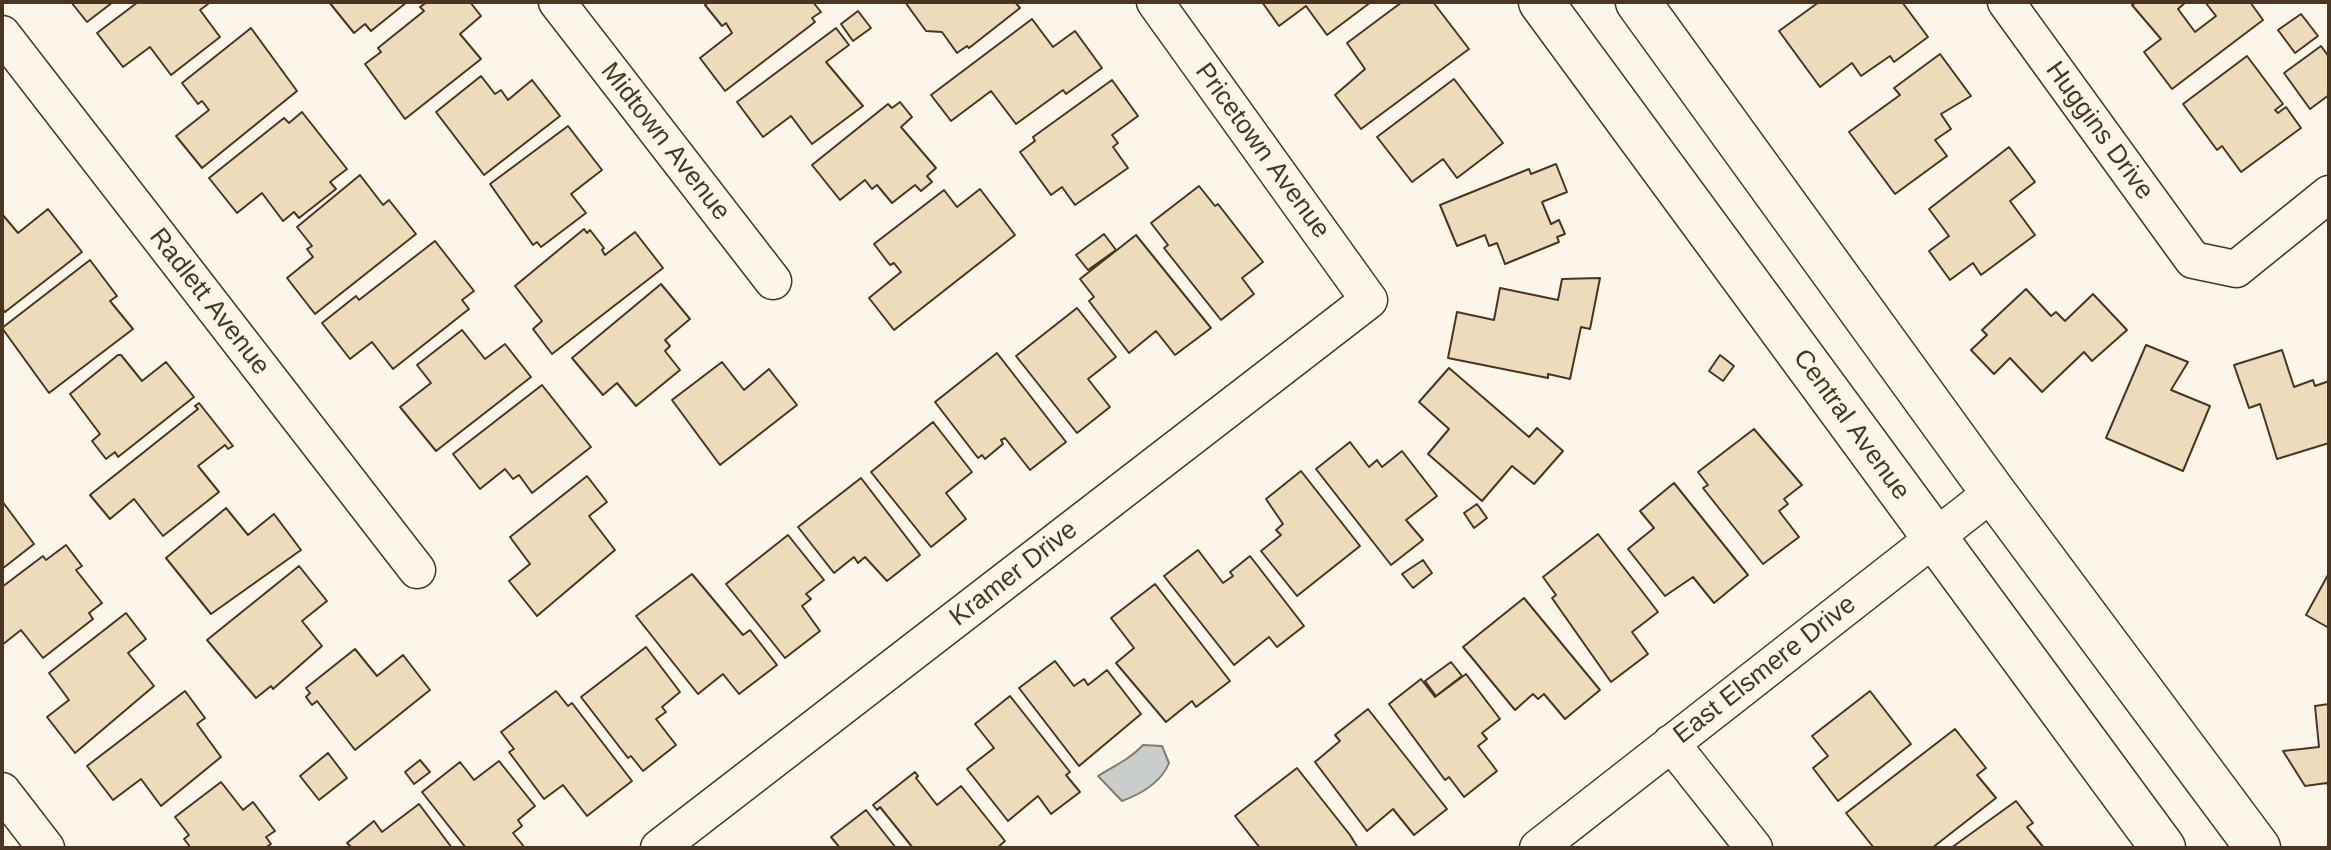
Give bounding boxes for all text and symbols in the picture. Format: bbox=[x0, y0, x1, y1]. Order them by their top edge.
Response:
street label: Huggins Drive bbox=[2038, 56, 2160, 206]
street label: Midtown Avenue bbox=[594, 57, 736, 227]
street label: Pricetown Avenue bbox=[1188, 57, 1336, 245]
street label: Radlett Avenue bbox=[142, 223, 276, 381]
street label: Central Avenue bbox=[1786, 344, 1916, 506]
street label: Kramer Drive bbox=[944, 515, 1084, 633]
street label: East Elsmere Drive bbox=[1668, 589, 1862, 751]

